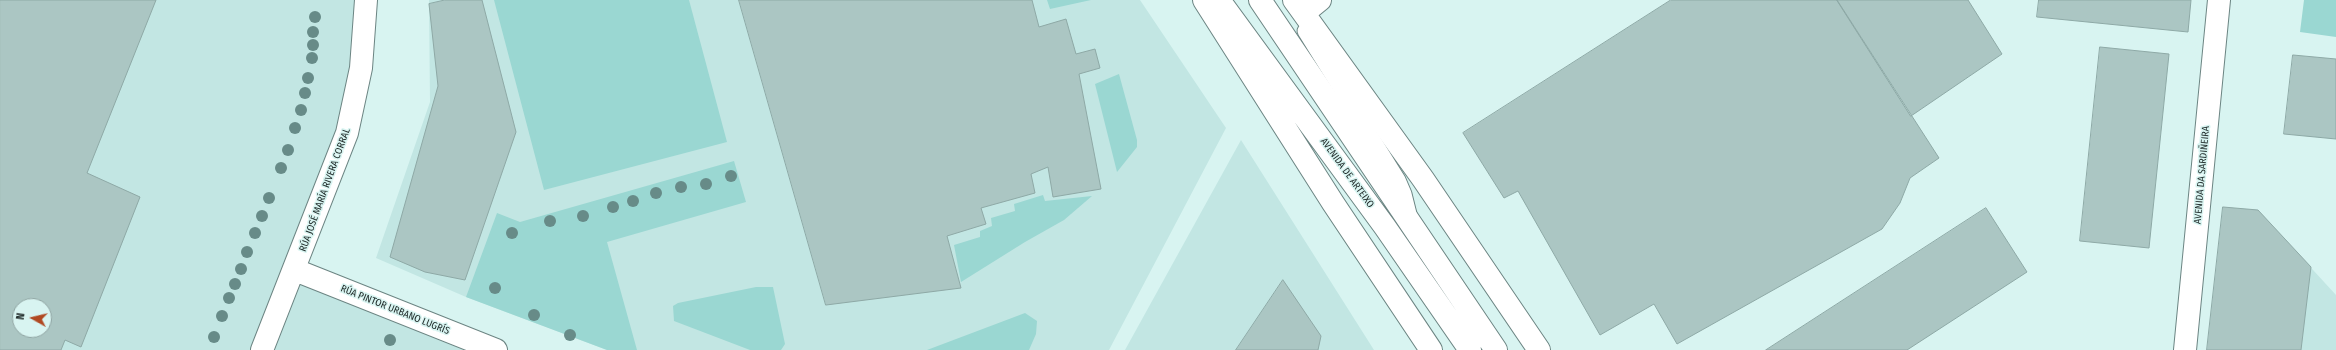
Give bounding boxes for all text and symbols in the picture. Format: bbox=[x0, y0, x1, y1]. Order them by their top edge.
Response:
street label: AVENIDA DA SARDIÑEIRA bbox=[2192, 125, 2212, 225]
street label: RÚA JOSÉ MARÍA RIVERA CORRAL bbox=[297, 127, 353, 253]
street label: AVENIDA DE ARTEIXO bbox=[1318, 136, 1376, 210]
street label: RÚA PINTOR URBANO LUGRÍS bbox=[339, 283, 451, 337]
north arrow bbox=[12, 298, 52, 338]
text: N bbox=[14, 312, 28, 321]

